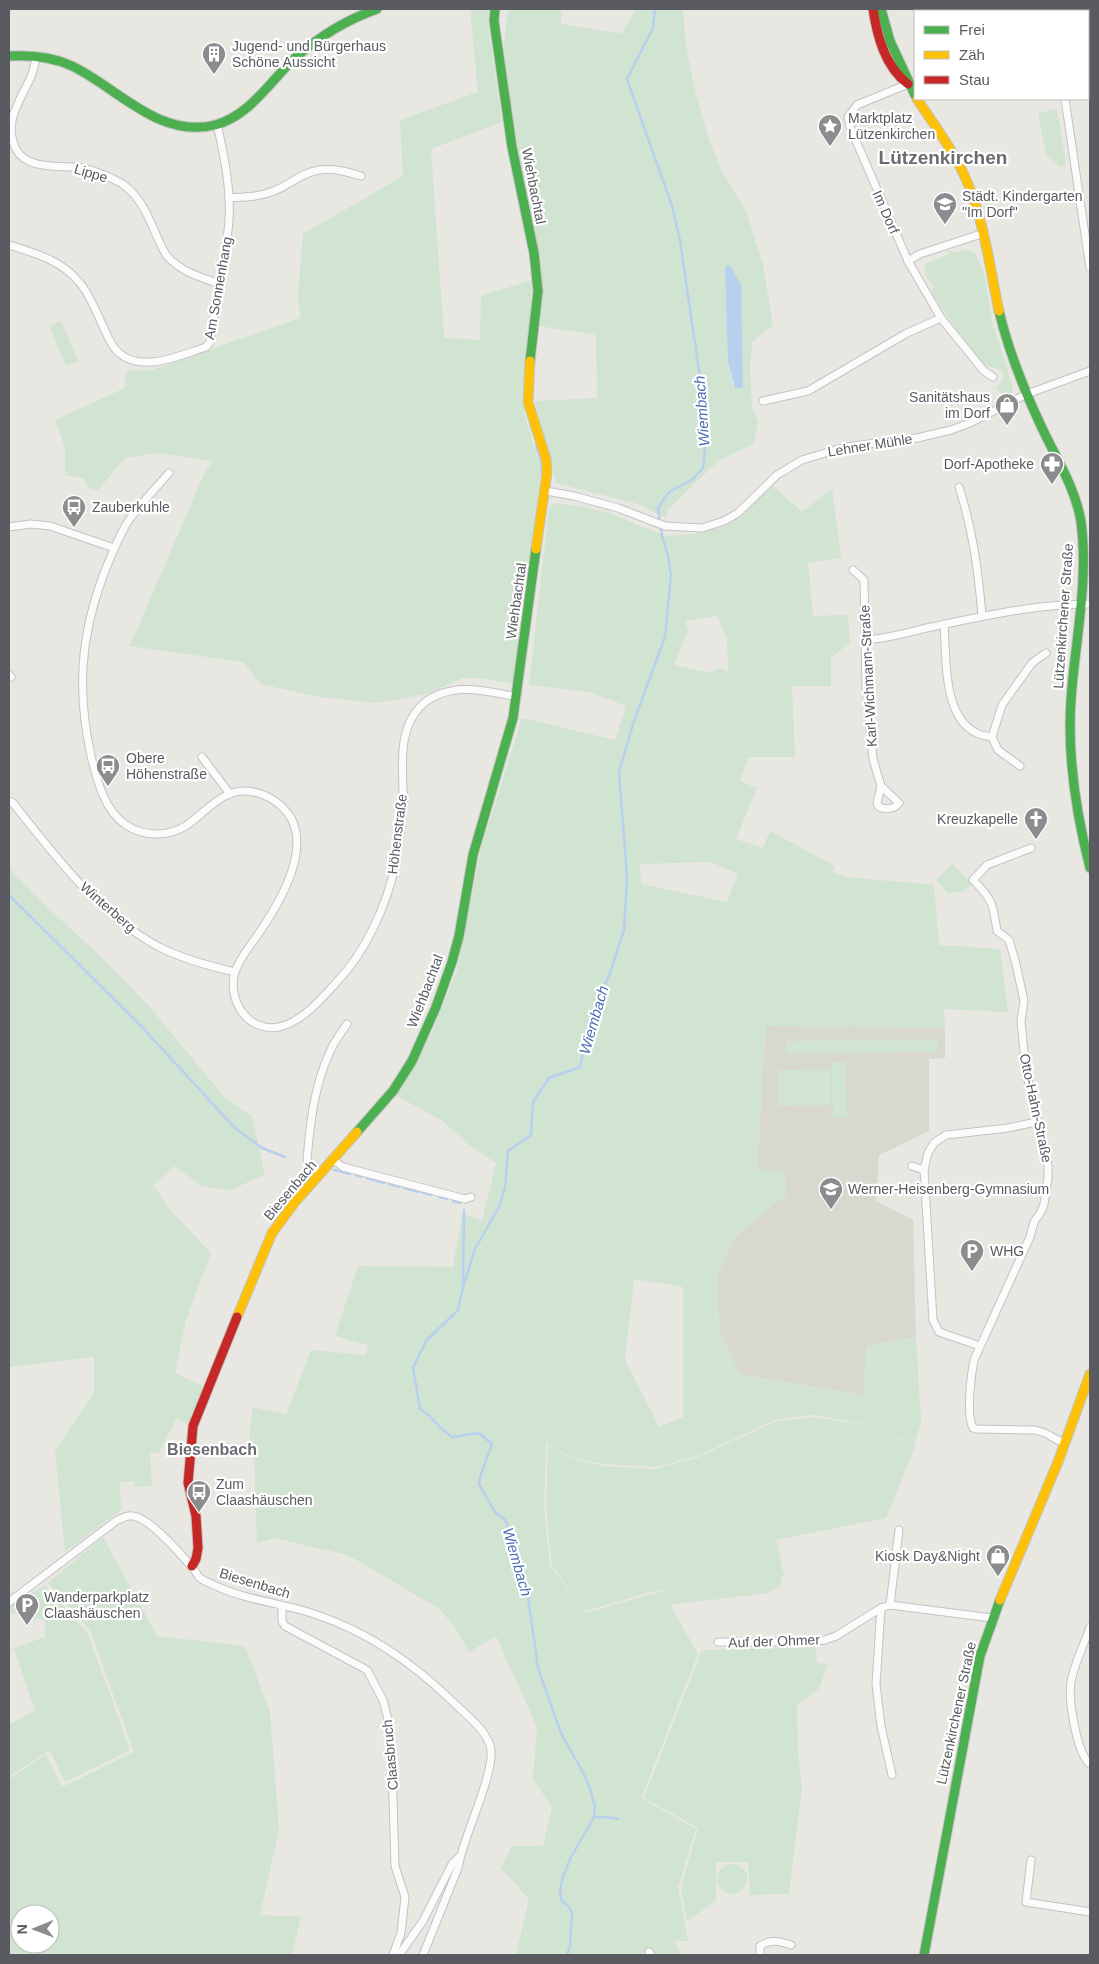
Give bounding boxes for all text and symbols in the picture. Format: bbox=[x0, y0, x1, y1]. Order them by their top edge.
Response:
legend bbox=[914, 10, 1089, 100]
text: Frei bbox=[959, 21, 985, 38]
place label: Jugend- und Bürgerhaus Schöne Aussicht bbox=[232, 38, 386, 70]
building icon: Jugend- und Bürgerhaus Schöne Aussicht bbox=[201, 41, 227, 75]
text: Zäh bbox=[959, 46, 985, 63]
text: Stau bbox=[959, 71, 990, 88]
place label: Marktplatz Lützenkirchen bbox=[848, 110, 935, 142]
place icon: Marktplatz Lützenkirchen bbox=[817, 113, 843, 147]
street label: Wiehbachtal bbox=[519, 147, 549, 225]
district label: Lützenkirchen bbox=[879, 147, 1007, 168]
street label: Lippe bbox=[72, 161, 110, 185]
street label: Im Dorf bbox=[869, 188, 903, 236]
place label: Städt. Kindergarten "Im Dorf" bbox=[962, 188, 1083, 220]
school or university icon: Städt. Kindergarten "Im Dorf" bbox=[932, 191, 958, 225]
street label: Am Sonnenhang bbox=[201, 235, 235, 341]
water label: Wiembach bbox=[691, 375, 712, 447]
place label: Sanitätshaus im Dorf bbox=[909, 389, 990, 421]
shop icon: Sanitätshaus im Dorf bbox=[994, 392, 1020, 426]
street label: Lehner Mühle bbox=[826, 430, 914, 460]
pharmacy icon: Dorf-Apotheke bbox=[1039, 451, 1065, 485]
place label: Dorf-Apotheke bbox=[944, 456, 1034, 472]
bus stop icon: Zauberkuhle bbox=[61, 494, 87, 528]
place label: Zauberkuhle bbox=[92, 499, 170, 515]
street label: Lützenkirchener Straße bbox=[1050, 543, 1076, 689]
street label: Wiehbachtal bbox=[503, 562, 529, 640]
street label: Karl-Wichmann-Straße bbox=[856, 604, 880, 748]
place label: Obere Höhenstraße bbox=[126, 750, 207, 782]
bus stop icon: Obere Höhenstraße bbox=[95, 753, 121, 787]
street label: Höhenstraße bbox=[384, 793, 410, 875]
church icon: Kreuzkapelle bbox=[1023, 806, 1049, 840]
place label: Kreuzkapelle bbox=[937, 811, 1018, 827]
street label: Winterberg bbox=[77, 879, 139, 935]
street label: Wiehbachtal bbox=[404, 952, 446, 1030]
water label: Wiembach bbox=[576, 984, 611, 1056]
street label: Otto-Hahn-Straße bbox=[1017, 1052, 1055, 1164]
street label: Biesenbach bbox=[260, 1157, 320, 1223]
school or university icon: Werner-Heisenberg-Gymnasium bbox=[818, 1176, 844, 1210]
place label: Werner-Heisenberg-Gymnasium bbox=[848, 1181, 1049, 1197]
parking icon: WHG bbox=[959, 1238, 985, 1272]
place label: WHG bbox=[990, 1243, 1024, 1259]
district label: Biesenbach bbox=[167, 1441, 257, 1458]
place label: Zum Claashäuschen bbox=[216, 1476, 313, 1508]
bus stop icon: Zum Claashäuschen bbox=[186, 1479, 212, 1513]
water label: Wiembach bbox=[500, 1526, 535, 1598]
shop icon: Kiosk Day&Night bbox=[985, 1543, 1011, 1577]
place label: Kiosk Day&Night bbox=[875, 1548, 980, 1564]
street label: Biesenbach bbox=[218, 1565, 292, 1601]
place label: Wanderparkplatz Claashäuschen bbox=[44, 1589, 149, 1621]
parking icon: Wanderparkplatz Claashäuschen bbox=[14, 1592, 40, 1626]
street label: Auf der Ohmer bbox=[728, 1631, 820, 1651]
street label: Lützenkirchener Straße bbox=[933, 1640, 979, 1786]
street label: Claasbruch bbox=[379, 1719, 401, 1791]
north arrow bbox=[10, 1904, 60, 1954]
text: N bbox=[14, 1924, 30, 1934]

